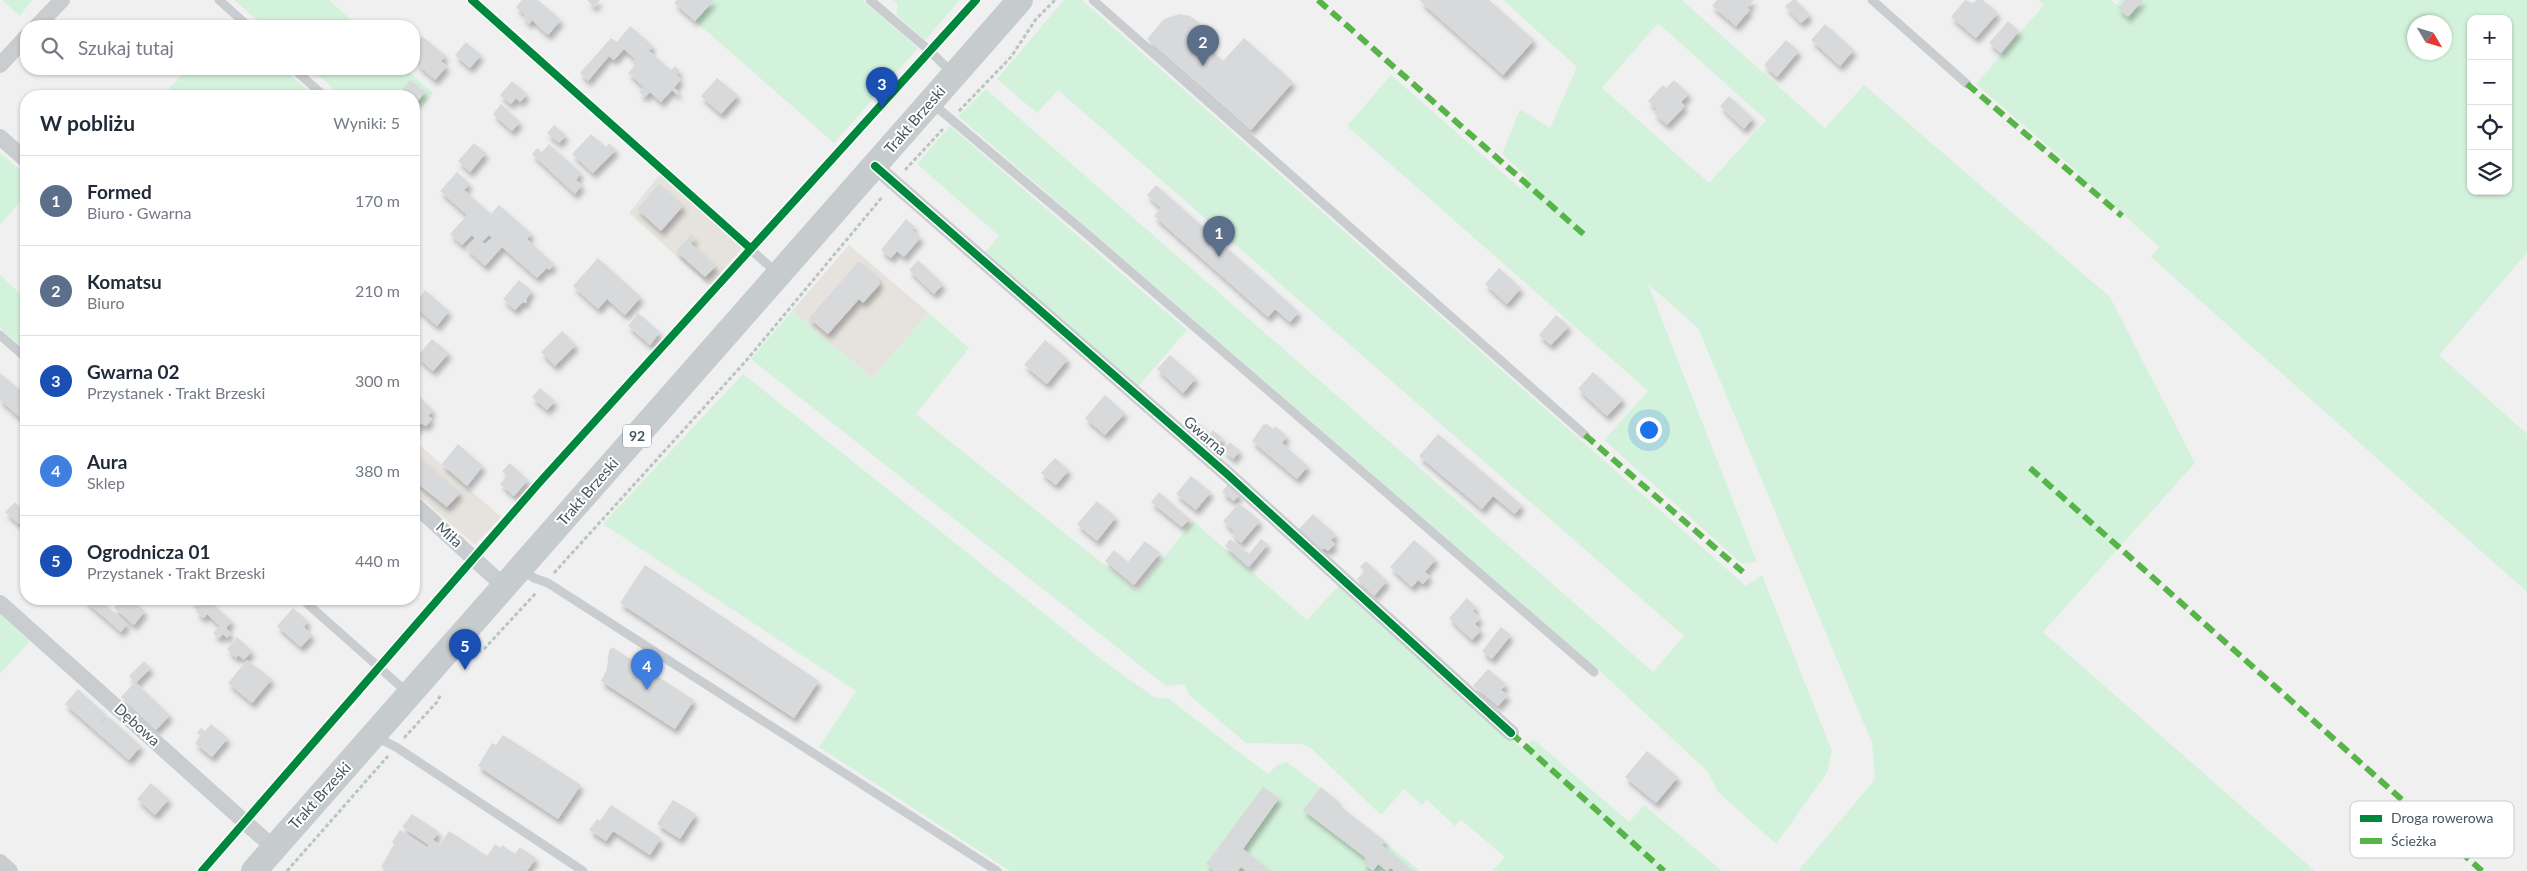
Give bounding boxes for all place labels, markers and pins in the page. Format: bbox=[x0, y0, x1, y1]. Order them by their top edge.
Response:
pin: 2 bbox=[1187, 25, 1219, 66]
pin: 3 bbox=[866, 67, 898, 108]
pin: 1 bbox=[1203, 216, 1235, 257]
pin: 5 bbox=[449, 629, 481, 670]
pin: 4 bbox=[631, 649, 663, 690]

